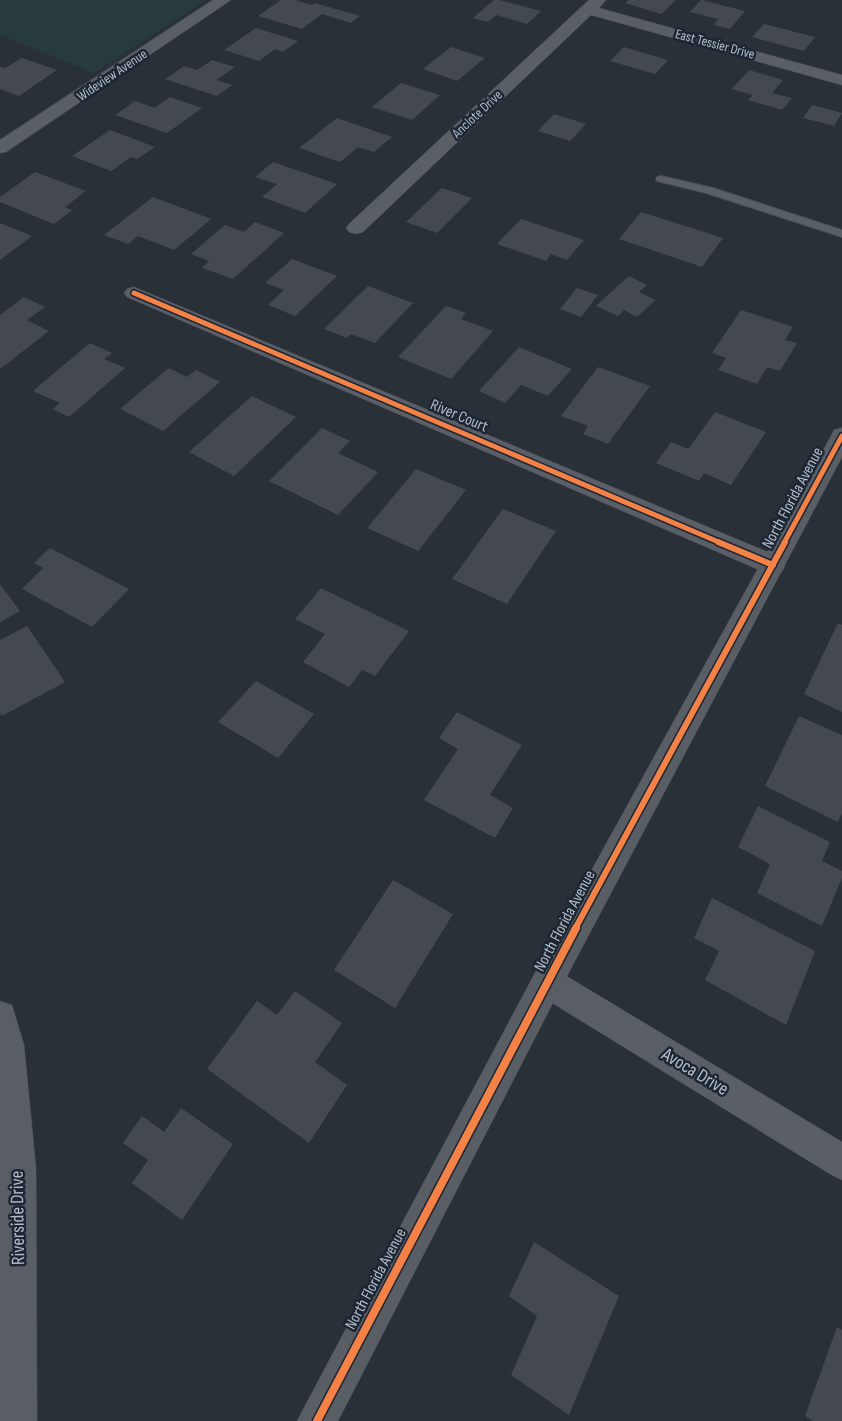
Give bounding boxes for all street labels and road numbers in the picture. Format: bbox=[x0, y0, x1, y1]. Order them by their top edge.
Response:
street label: East Tessier Drive bbox=[673, 25, 757, 63]
street label: Wideview Avenue bbox=[74, 45, 150, 105]
street label: Anclote Drive bbox=[448, 86, 506, 142]
street label: River Court bbox=[427, 395, 491, 437]
street label: North Florida Avenue bbox=[758, 444, 828, 552]
street label: North Florida Avenue bbox=[530, 867, 600, 975]
street label: Avoca Drive bbox=[657, 1043, 733, 1101]
street label: Riverside Drive bbox=[6, 1171, 30, 1265]
street label: North Florida Avenue bbox=[341, 1225, 411, 1333]

